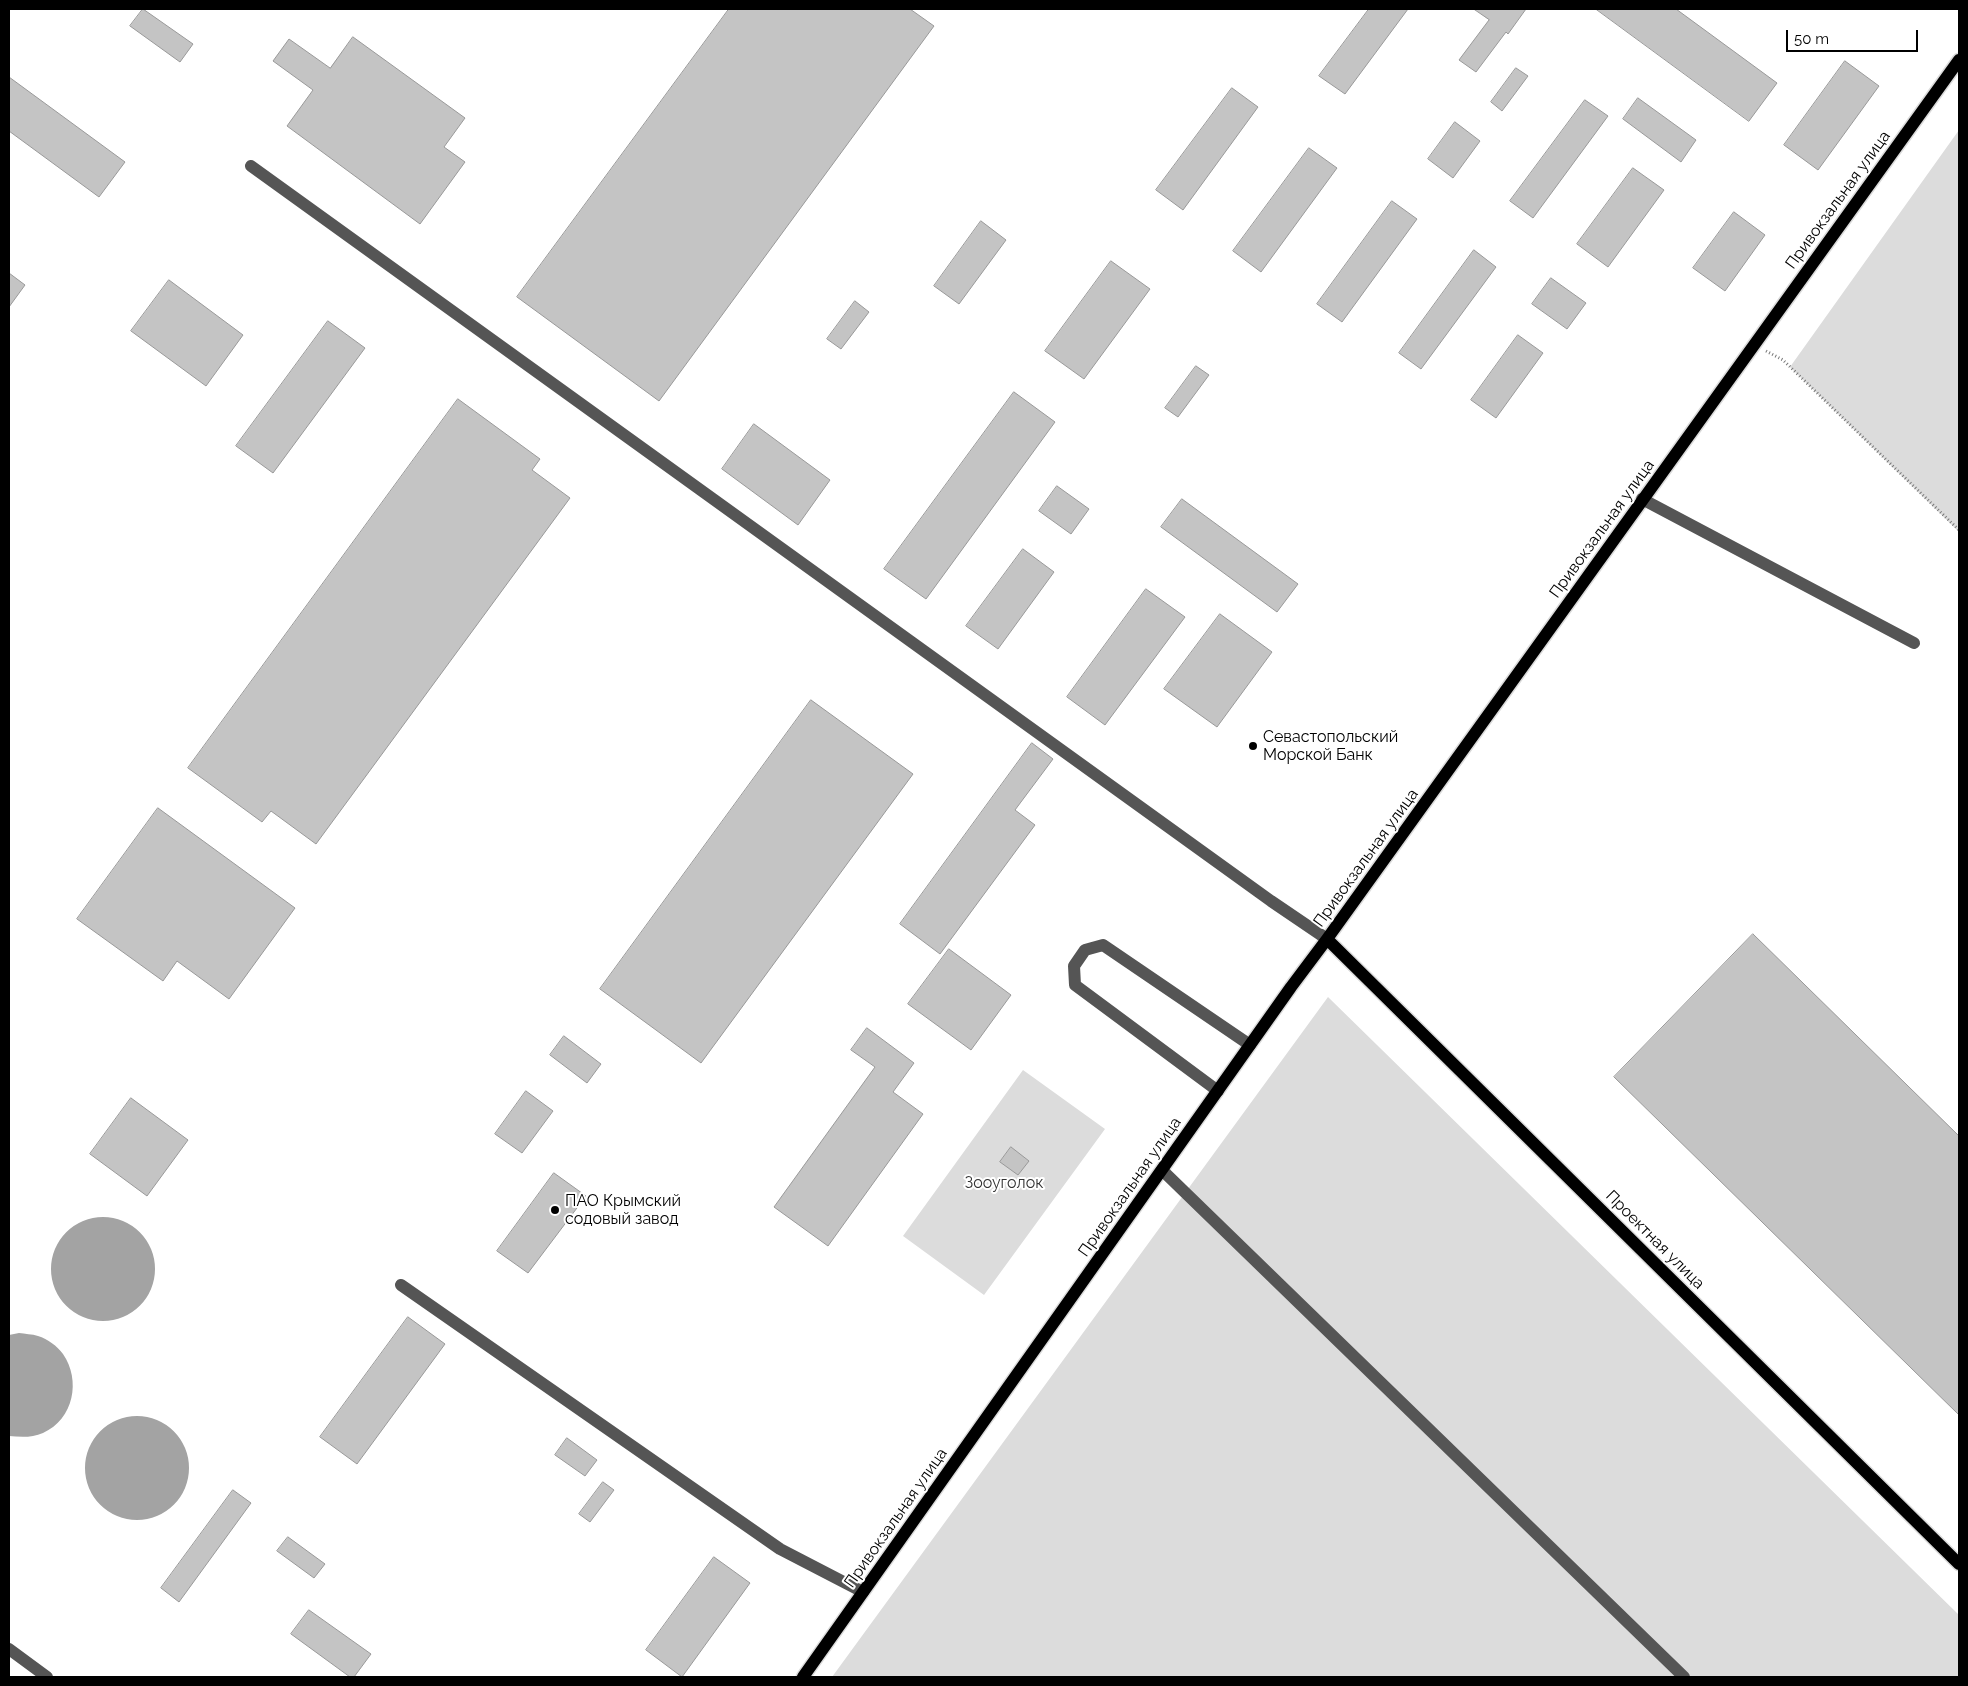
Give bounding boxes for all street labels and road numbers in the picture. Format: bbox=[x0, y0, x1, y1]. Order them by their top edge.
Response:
street label: Привокзальная улица bbox=[1781, 127, 1895, 273]
street label: Привокзальная улица bbox=[1545, 456, 1659, 602]
street label: Привокзальная улица bbox=[1309, 785, 1423, 931]
street label: Привокзальная улица bbox=[1075, 1114, 1185, 1260]
street label: Проектная улица bbox=[1602, 1187, 1708, 1293]
street label: Привокзальная улица bbox=[841, 1445, 951, 1591]

